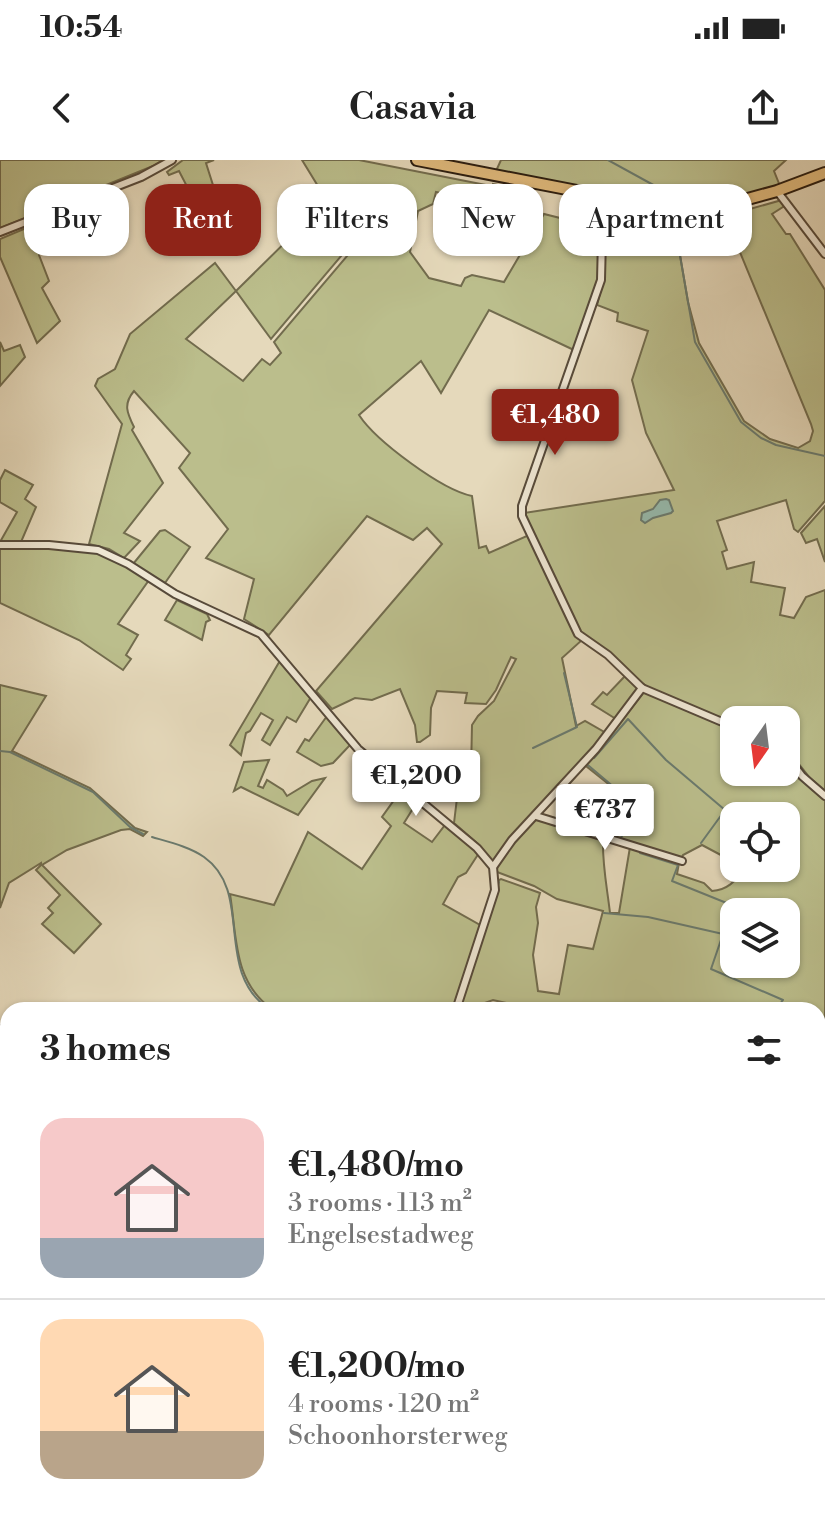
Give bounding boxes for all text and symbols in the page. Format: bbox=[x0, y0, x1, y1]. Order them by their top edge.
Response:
text: 10:54 bbox=[40, 9, 123, 47]
icon: back bbox=[40, 86, 84, 130]
text: Casavia bbox=[349, 86, 476, 131]
icon: share bbox=[741, 86, 785, 130]
chip: Buy bbox=[24, 184, 129, 256]
chip: Rent bbox=[145, 184, 261, 256]
chip: Filters bbox=[277, 184, 417, 256]
chip: New bbox=[433, 184, 543, 256]
chip: Apartment bbox=[559, 184, 752, 256]
pin: €1,480 bbox=[490, 389, 620, 457]
text: €1,480 bbox=[510, 399, 600, 431]
north arrow bbox=[720, 706, 800, 786]
map controls bbox=[720, 706, 800, 978]
pin: €1,200 bbox=[351, 750, 481, 818]
text: €1,200 bbox=[370, 760, 462, 792]
pin: €737 bbox=[558, 784, 652, 852]
text: €737 bbox=[574, 794, 636, 826]
button: locate bbox=[720, 802, 800, 882]
button: layers bbox=[720, 898, 800, 978]
icon: filters bbox=[742, 1028, 786, 1072]
text: 3 homes bbox=[40, 1029, 171, 1071]
text: €1,480/mo bbox=[288, 1145, 464, 1187]
icon: home bbox=[104, 1150, 200, 1246]
text: 3 rooms · 113 m² bbox=[288, 1187, 472, 1219]
text: Engelsestadweg bbox=[288, 1219, 474, 1251]
text: €1,200/mo bbox=[288, 1346, 465, 1388]
icon: home bbox=[104, 1351, 200, 1447]
text: 4 rooms · 120 m² bbox=[288, 1388, 479, 1420]
text: Schoonhorsterweg bbox=[288, 1420, 508, 1452]

